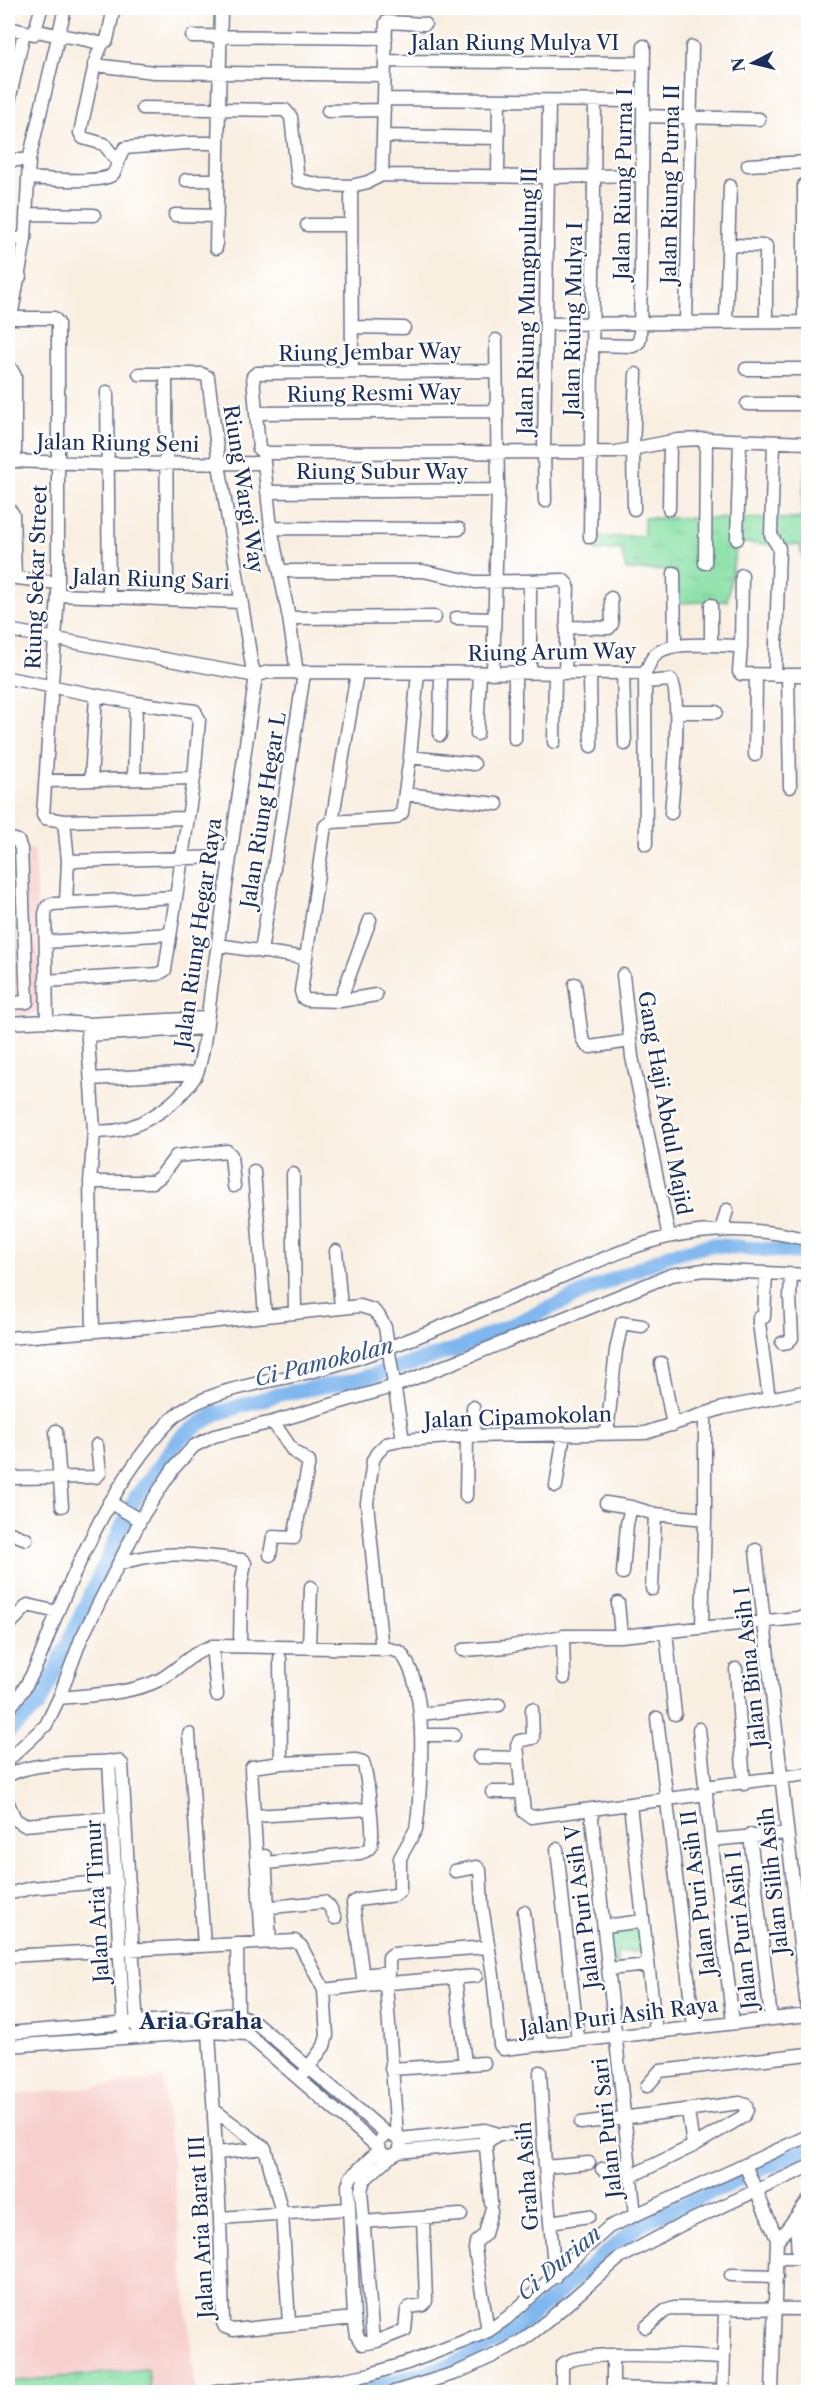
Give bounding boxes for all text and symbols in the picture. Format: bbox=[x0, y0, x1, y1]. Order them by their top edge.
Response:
street label: Jalan Riung Mulya VI bbox=[408, 30, 619, 55]
north arrow bbox=[723, 33, 783, 93]
text: N bbox=[727, 57, 749, 73]
street label: Jalan Riung Purna II bbox=[656, 84, 684, 287]
street label: Jalan Riung Purna I bbox=[609, 88, 637, 283]
street label: Jalan Riung Mungpulung II bbox=[512, 167, 542, 438]
street label: Jalan Riung Mulya I bbox=[559, 222, 587, 419]
street label: Riung Jembar Way bbox=[278, 338, 462, 366]
street label: Riung Resmi Way bbox=[286, 379, 462, 407]
street label: Riung Wargi Way bbox=[218, 403, 270, 575]
street label: Jalan Riung Seni bbox=[33, 429, 200, 457]
street label: Riung Subur Way bbox=[296, 459, 468, 484]
street label: Riung Sekar Street bbox=[20, 483, 52, 670]
street label: Jalan Riung Sari bbox=[69, 564, 230, 594]
street label: Riung Arum Way bbox=[467, 638, 637, 666]
street label: Jalan Riung Hegar L bbox=[235, 710, 291, 913]
street label: Jalan Riung Hegar Raya bbox=[169, 815, 227, 1053]
street label: Gang Haji Abdul Majid bbox=[633, 989, 697, 1217]
water label: Ci Pamokolan bbox=[252, 1332, 396, 1392]
street label: Jalan Cipamokolan bbox=[421, 1401, 612, 1433]
street label: Jalan Bina Asih I bbox=[729, 1585, 771, 1752]
street label: Jalan Silih Asih bbox=[753, 1806, 793, 1959]
street label: Jalan Puri Asih II bbox=[675, 1809, 721, 1980]
street label: Jalan Aria Timur bbox=[80, 1819, 114, 1986]
street label: Jalan Puri Asih V bbox=[559, 1823, 605, 1994]
street label: Jalan Puri Asih I bbox=[720, 1850, 762, 2013]
street label: Jalan Puri Asih Raya bbox=[516, 1991, 720, 2041]
district label: Aria Graha bbox=[138, 2008, 263, 2035]
street label: Jalan Puri Sari bbox=[587, 2057, 627, 2202]
street label: Graha Asih bbox=[511, 2120, 543, 2232]
street label: Jalan Aria Barat III bbox=[184, 2135, 218, 2322]
water label: Ci Durian bbox=[511, 2220, 607, 2306]

